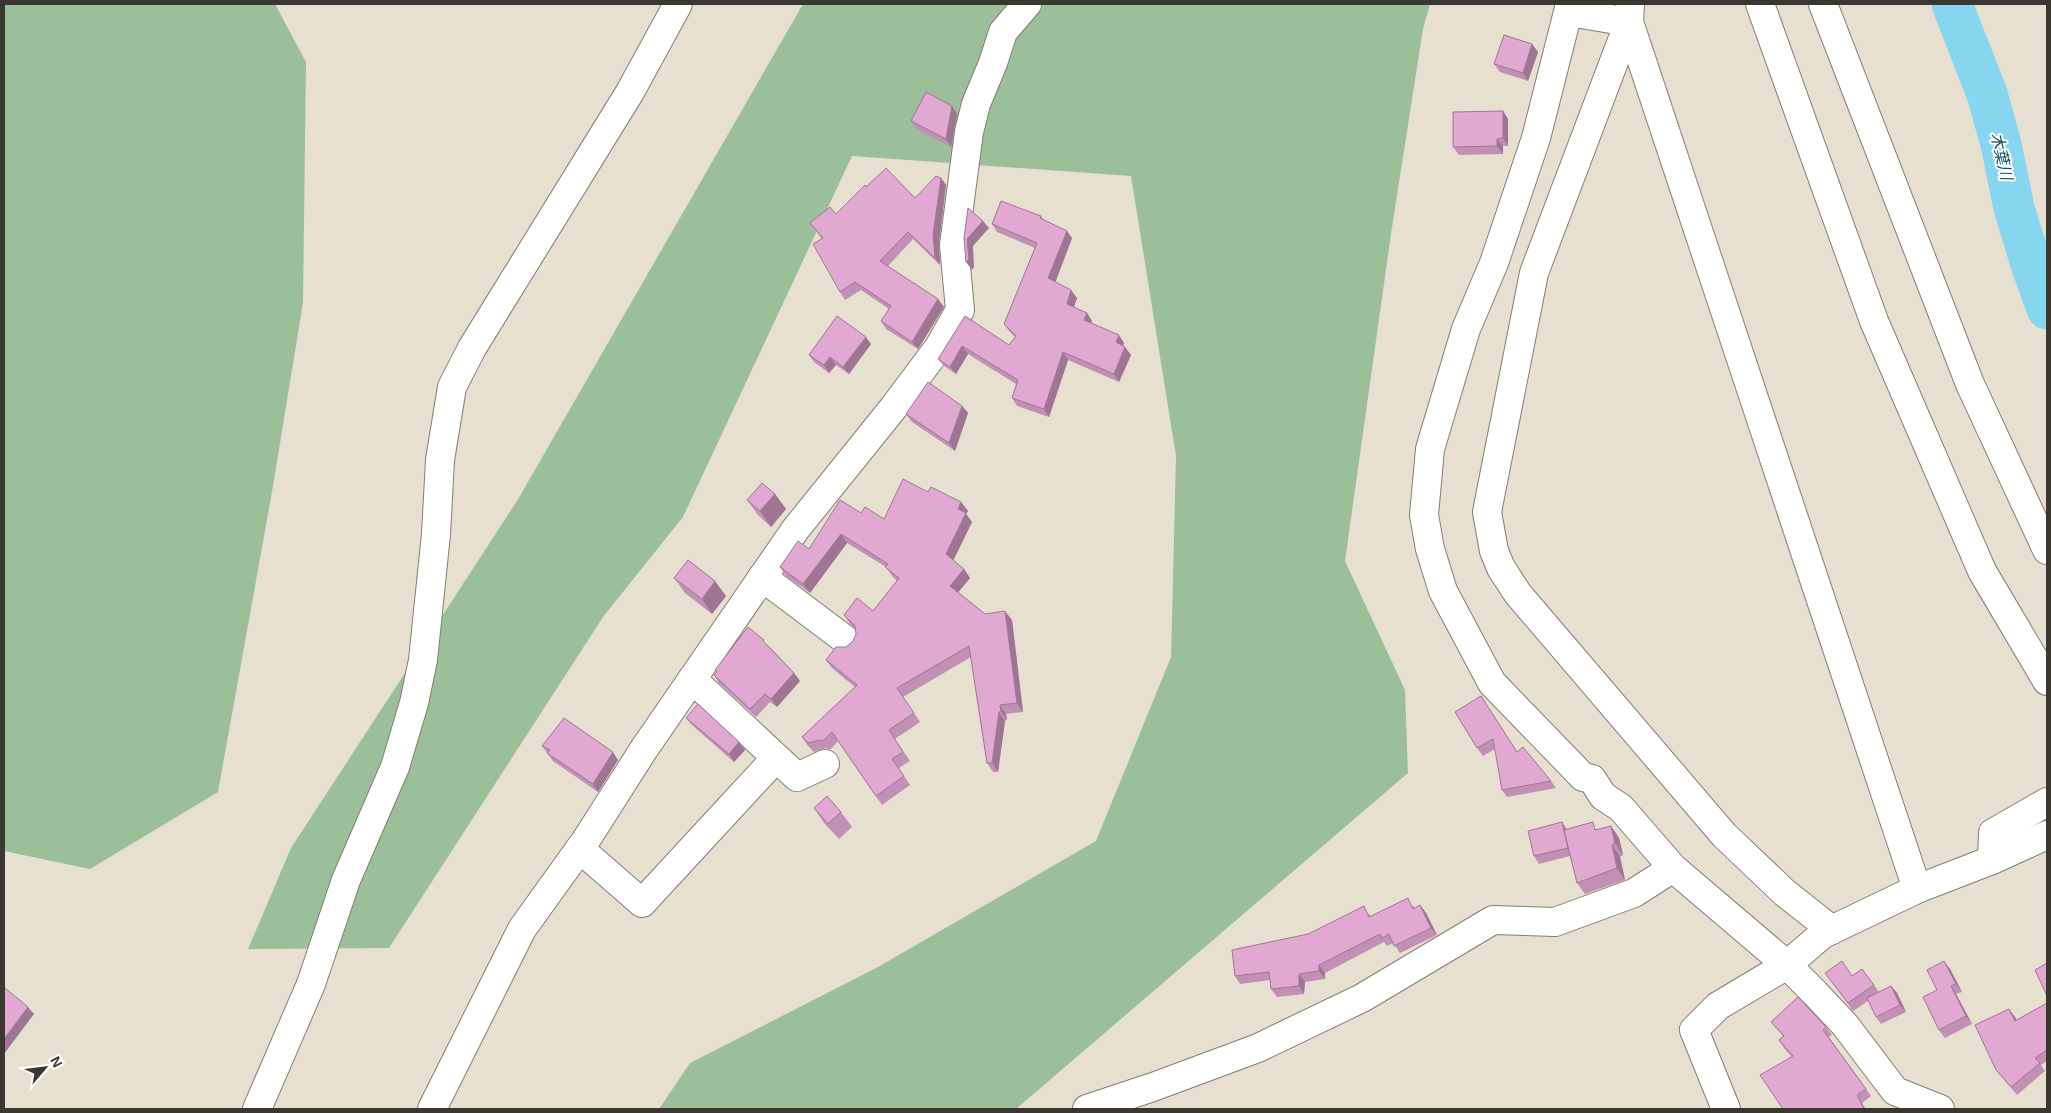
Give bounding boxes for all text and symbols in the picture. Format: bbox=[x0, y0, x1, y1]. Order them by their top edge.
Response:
water label: 木葉川 bbox=[1988, 131, 2016, 183]
north arrow bbox=[20, 1043, 70, 1093]
text: N bbox=[47, 1054, 66, 1070]

